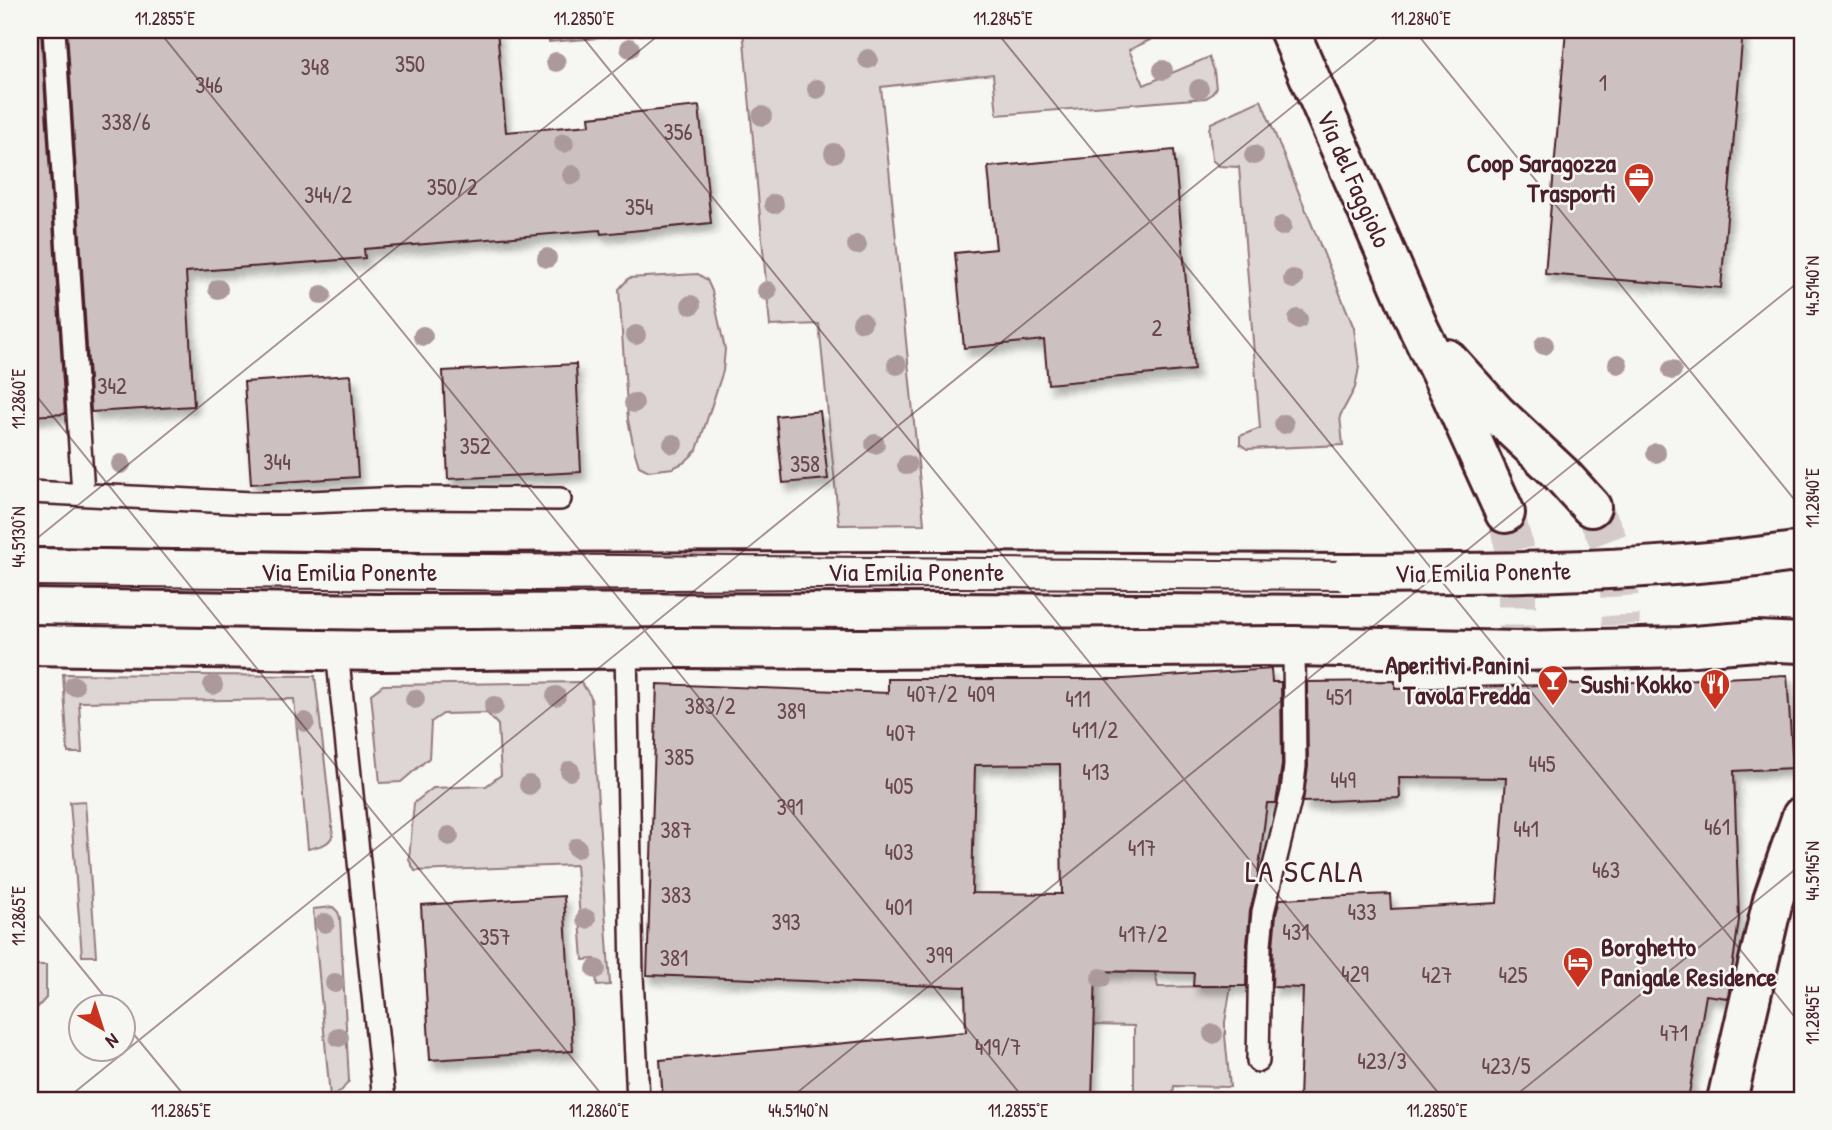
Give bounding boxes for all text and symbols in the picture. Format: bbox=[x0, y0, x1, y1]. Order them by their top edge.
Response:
text: 11.2855°E bbox=[135, 6, 195, 31]
text: 11.2850°E bbox=[554, 6, 615, 31]
text: 11.2845°E bbox=[973, 6, 1033, 31]
text: 11.2840°E bbox=[1391, 6, 1451, 31]
house number: 350 bbox=[395, 48, 425, 79]
house number: 348 bbox=[301, 51, 329, 82]
house number: 1 bbox=[1599, 67, 1607, 98]
house number: 346 bbox=[195, 69, 223, 100]
street label: Via del Faggiolo bbox=[1309, 105, 1400, 253]
house number: 338/6 bbox=[101, 106, 151, 137]
house number: 356 bbox=[663, 116, 693, 147]
place label: Coop Saragozza Trasporti bbox=[1467, 145, 1617, 211]
office icon: Coop Saragozza Trasporti bbox=[1622, 161, 1656, 205]
house number: 350/2 bbox=[427, 171, 478, 202]
house number: 344/2 bbox=[304, 179, 352, 210]
house number: 354 bbox=[625, 191, 653, 222]
text: 44.5140°N bbox=[1800, 256, 1825, 316]
house number: 2 bbox=[1152, 312, 1163, 343]
text: 11.2860°E bbox=[6, 369, 31, 429]
house number: 342 bbox=[97, 370, 127, 401]
house number: 352 bbox=[460, 430, 491, 461]
house number: 344 bbox=[263, 446, 291, 477]
house number: 358 bbox=[790, 448, 820, 479]
text: 11.2840°E bbox=[1800, 468, 1825, 528]
text: 44.5130°N bbox=[6, 506, 31, 568]
street label: Via Emilia Ponente bbox=[1394, 552, 1572, 591]
street label: Via Emilia Ponente bbox=[261, 554, 437, 589]
street label: Via Emilia Ponente bbox=[828, 554, 1004, 589]
place label: Aperitivi Panini Tavola Fredda bbox=[1385, 647, 1531, 712]
bar icon: Aperitivi Panini Tavola Fredda bbox=[1536, 663, 1570, 707]
place label: Sushi Kokko bbox=[1581, 666, 1693, 701]
restaurant icon: Sushi Kokko bbox=[1698, 667, 1732, 711]
house number: 407/2 bbox=[907, 678, 958, 709]
house number: 409 bbox=[967, 678, 995, 709]
house number: 451 bbox=[1326, 681, 1352, 712]
house number: 411 bbox=[1065, 683, 1091, 714]
house number: 383/2 bbox=[684, 690, 736, 721]
house number: 389 bbox=[777, 695, 805, 726]
house number: 411/2 bbox=[1072, 714, 1118, 745]
house number: 407 bbox=[886, 717, 916, 748]
house number: 385 bbox=[664, 741, 694, 772]
house number: 445 bbox=[1529, 748, 1556, 779]
house number: 413 bbox=[1082, 756, 1110, 787]
house number: 449 bbox=[1330, 764, 1356, 795]
house number: 405 bbox=[885, 770, 914, 801]
house number: 391 bbox=[776, 791, 804, 822]
house number: 461 bbox=[1704, 811, 1730, 842]
house number: 441 bbox=[1513, 813, 1539, 844]
house number: 387 bbox=[660, 814, 692, 845]
house number: 417 bbox=[1128, 832, 1156, 863]
house number: 403 bbox=[884, 836, 914, 867]
text: 44.5145°N bbox=[1800, 841, 1825, 901]
district label: LA SCALA bbox=[1245, 851, 1365, 891]
house number: 463 bbox=[1592, 854, 1620, 885]
house number: 383 bbox=[661, 879, 691, 910]
text: 11.2865°E bbox=[6, 886, 31, 946]
house number: 401 bbox=[885, 891, 913, 922]
house number: 433 bbox=[1347, 896, 1377, 927]
house number: 393 bbox=[771, 906, 801, 937]
house number: 431 bbox=[1282, 916, 1310, 947]
house number: 417/2 bbox=[1119, 918, 1168, 949]
house number: 357 bbox=[479, 921, 511, 952]
place label: Borghetto Panigale Residence bbox=[1601, 929, 1778, 995]
house number: 399 bbox=[925, 939, 953, 970]
house number: 381 bbox=[660, 942, 688, 973]
hotel icon: Borghetto Panigale Residence bbox=[1561, 945, 1595, 989]
house number: 429 bbox=[1341, 958, 1369, 989]
house number: 427 bbox=[1422, 959, 1452, 990]
house number: 425 bbox=[1498, 959, 1528, 990]
text: 11.2845°E bbox=[1800, 985, 1825, 1045]
north arrow bbox=[66, 993, 136, 1064]
house number: 471 bbox=[1660, 1017, 1688, 1048]
text: N bbox=[101, 1028, 125, 1054]
house number: 419/7 bbox=[975, 1031, 1021, 1062]
house number: 423/3 bbox=[1357, 1045, 1407, 1076]
house number: 423/5 bbox=[1481, 1050, 1531, 1081]
text: 11.2865°E bbox=[151, 1098, 211, 1123]
text: 11.2860°E bbox=[569, 1098, 629, 1123]
text: 44.5140°N bbox=[768, 1098, 828, 1123]
text: 11.2855°E bbox=[988, 1098, 1048, 1123]
text: 11.2850°E bbox=[1407, 1098, 1468, 1123]

